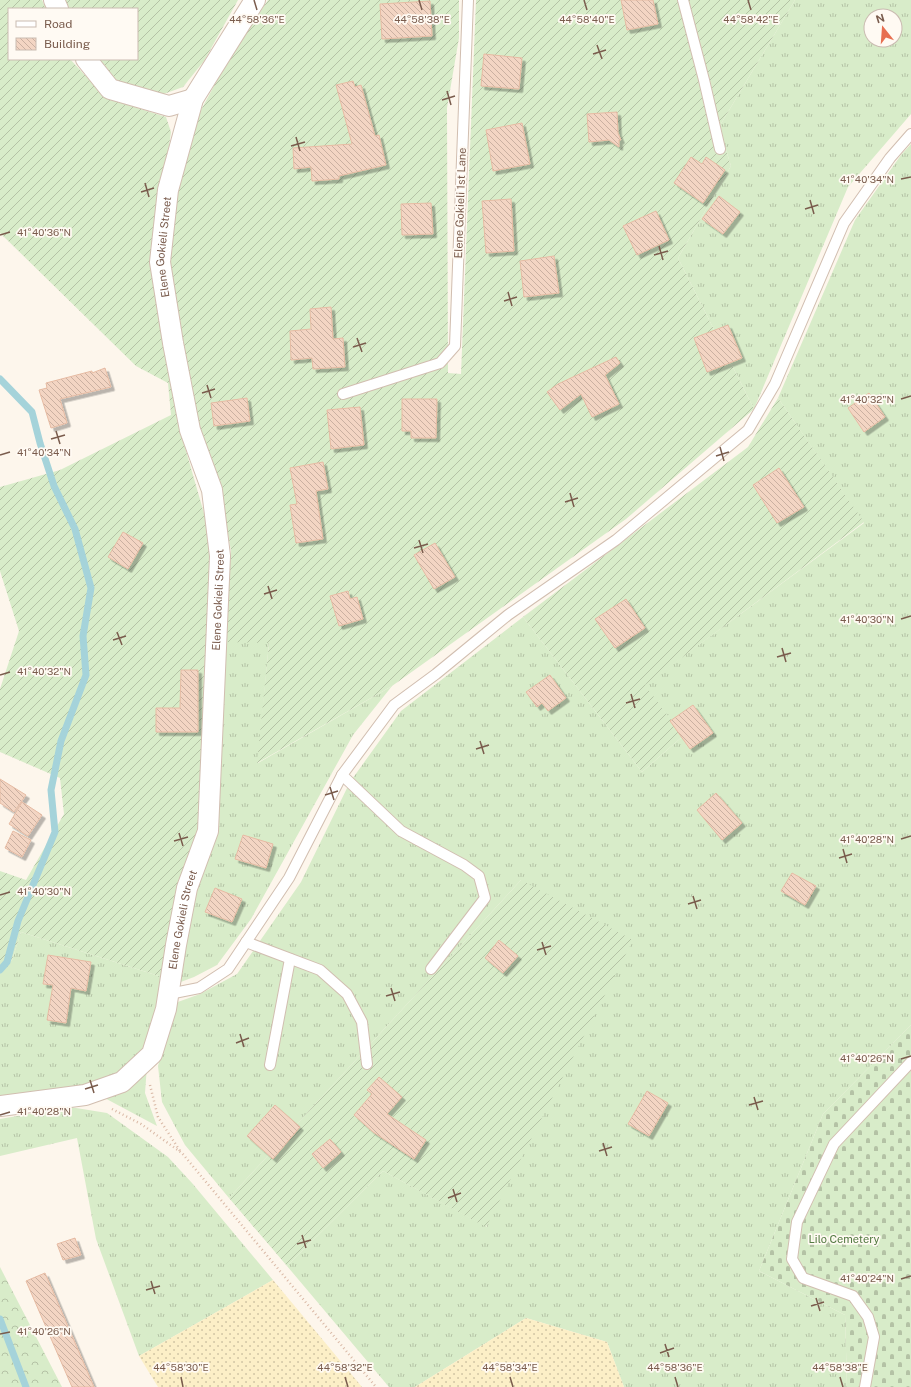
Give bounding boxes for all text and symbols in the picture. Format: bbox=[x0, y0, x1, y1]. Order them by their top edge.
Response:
legend bbox=[8, 8, 138, 60]
north arrow bbox=[863, 8, 903, 48]
text: N bbox=[874, 11, 886, 25]
text: 44°58'36"E bbox=[229, 13, 285, 25]
text: 44°58'38"E bbox=[394, 13, 450, 25]
text: 44°58'40"E bbox=[559, 13, 615, 25]
text: 44°58'42"E bbox=[723, 13, 779, 25]
text: Road bbox=[44, 17, 72, 31]
text: Building bbox=[44, 37, 90, 51]
street label: Elene Gokieli 1st Lane bbox=[452, 147, 468, 259]
text: 41°40'34"N bbox=[840, 173, 894, 185]
street label: Elene Gokieli Street bbox=[154, 196, 173, 298]
text: 41°40'36"N bbox=[17, 226, 71, 238]
text: 41°40'32"N bbox=[840, 393, 894, 405]
text: 41°40'34"N bbox=[17, 446, 71, 458]
street label: Elene Gokieli Street bbox=[210, 548, 226, 651]
text: 41°40'30"N bbox=[840, 613, 894, 625]
text: 41°40'32"N bbox=[17, 665, 71, 677]
text: 41°40'28"N bbox=[840, 833, 894, 845]
street label: Elene Gokieli Street bbox=[166, 868, 199, 970]
text: 41°40'30"N bbox=[17, 885, 71, 897]
text: 41°40'26"N bbox=[840, 1052, 894, 1064]
text: 41°40'28"N bbox=[17, 1105, 71, 1117]
park label: Lilo Cemetery bbox=[808, 1233, 880, 1245]
text: 41°40'24"N bbox=[840, 1272, 894, 1284]
text: 41°40'26"N bbox=[17, 1325, 71, 1337]
text: 44°58'30"E bbox=[153, 1361, 209, 1373]
text: 44°58'32"E bbox=[317, 1361, 373, 1373]
text: 44°58'34"E bbox=[482, 1361, 538, 1373]
text: 44°58'36"E bbox=[647, 1361, 703, 1373]
text: 44°58'38"E bbox=[812, 1361, 868, 1373]

